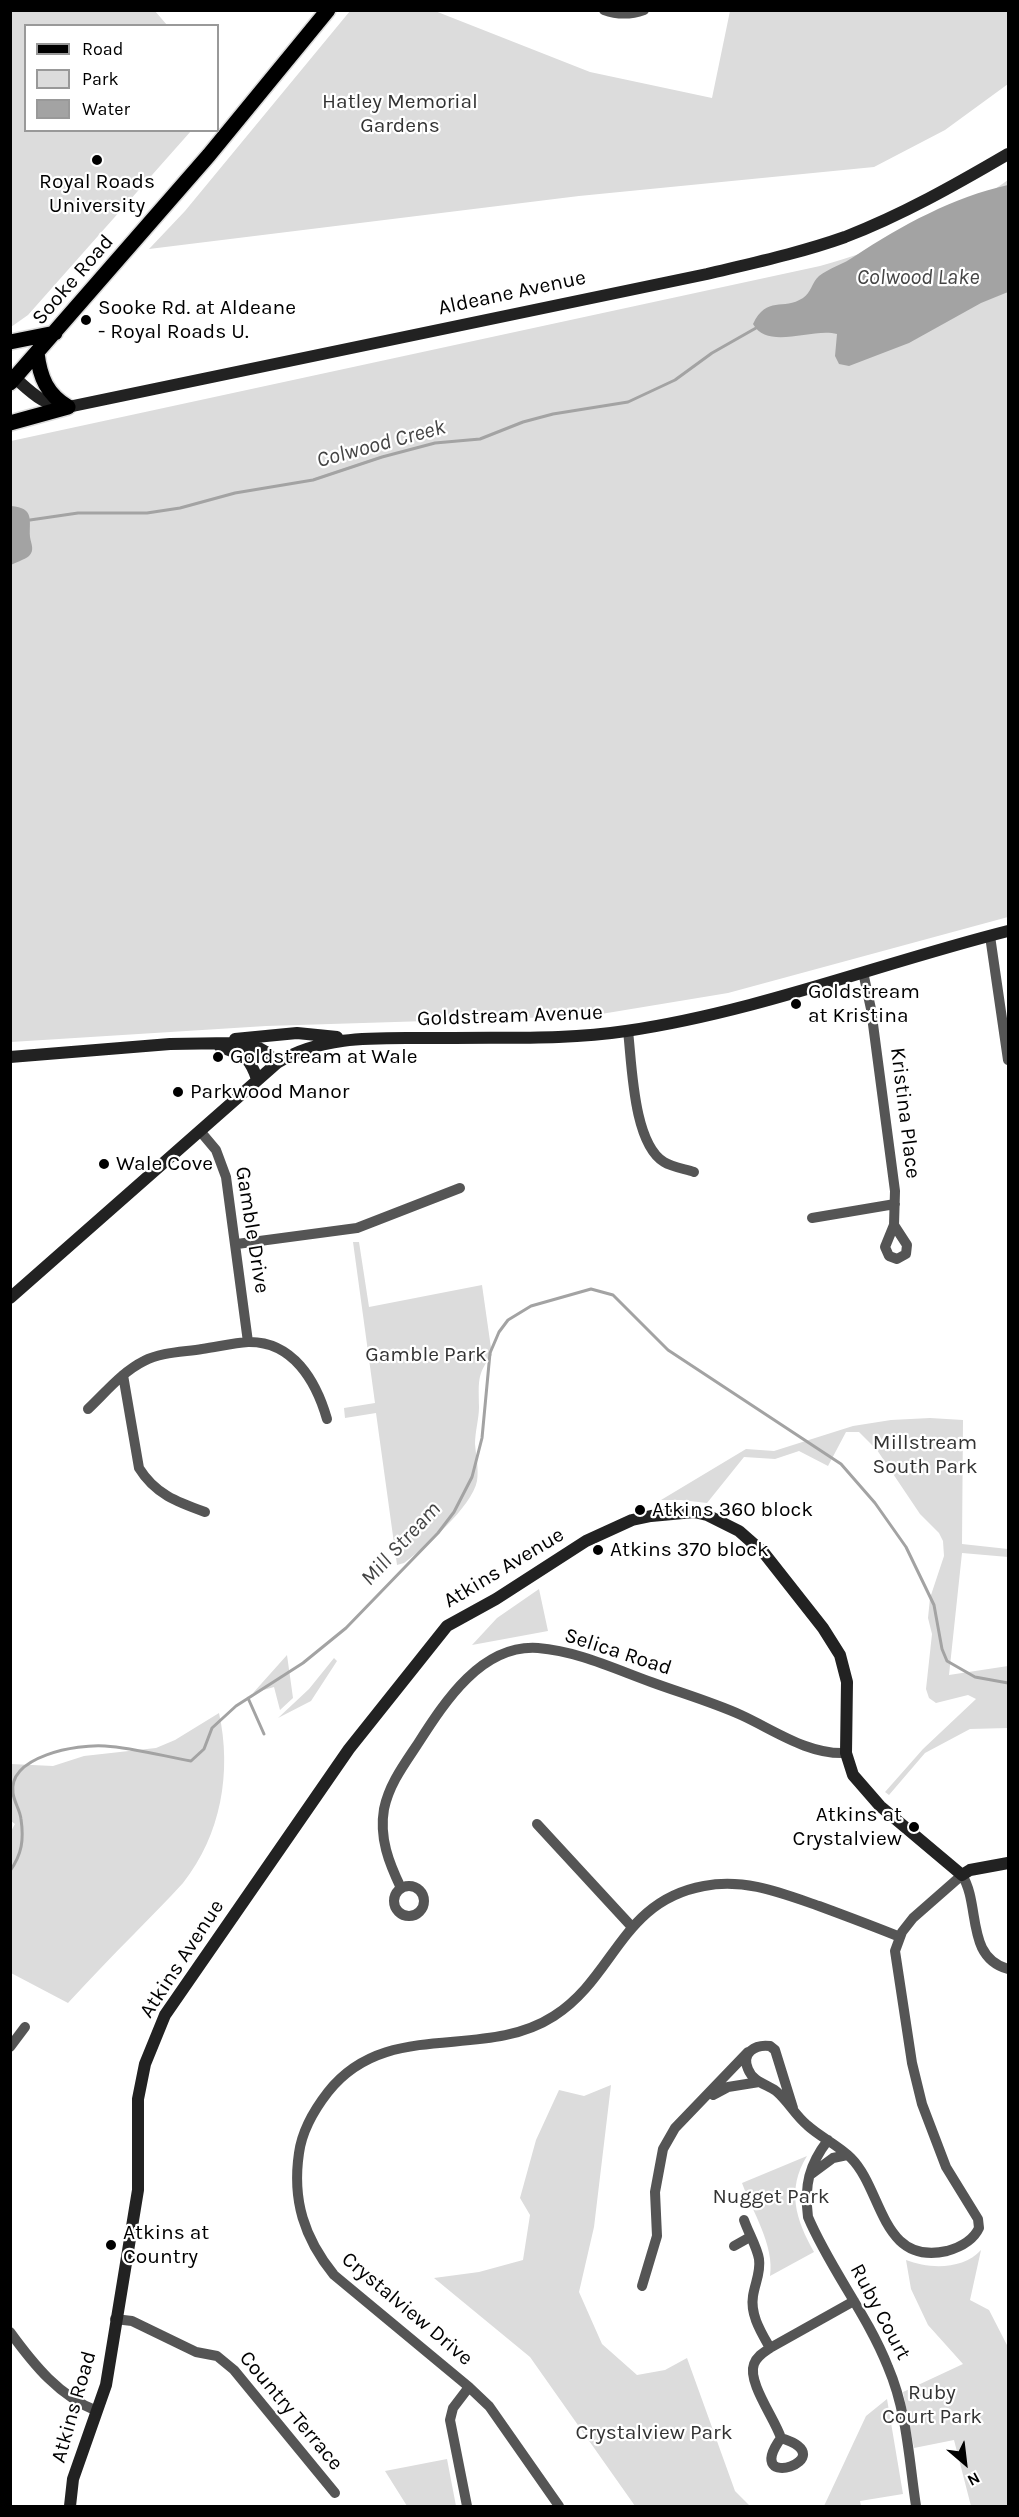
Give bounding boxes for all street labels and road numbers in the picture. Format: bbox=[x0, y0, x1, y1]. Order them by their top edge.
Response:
street label: Sooke Road bbox=[27, 230, 119, 330]
street label: Aldeane Avenue bbox=[436, 265, 588, 321]
street label: Goldstream Avenue bbox=[417, 1000, 603, 1032]
street label: Kristina Place bbox=[884, 1046, 926, 1180]
street label: Gamble Drive bbox=[230, 1165, 274, 1295]
street label: Atkins Avenue bbox=[439, 1522, 569, 1614]
street label: Selica Road bbox=[561, 1623, 675, 1681]
street label: Atkins Avenue bbox=[134, 1895, 230, 2023]
street label: Crystalview Drive bbox=[336, 2247, 478, 2371]
street label: Ruby Court bbox=[844, 2260, 916, 2364]
street label: Country Terrace bbox=[234, 2346, 348, 2476]
street label: Atkins Road bbox=[46, 2348, 102, 2466]

